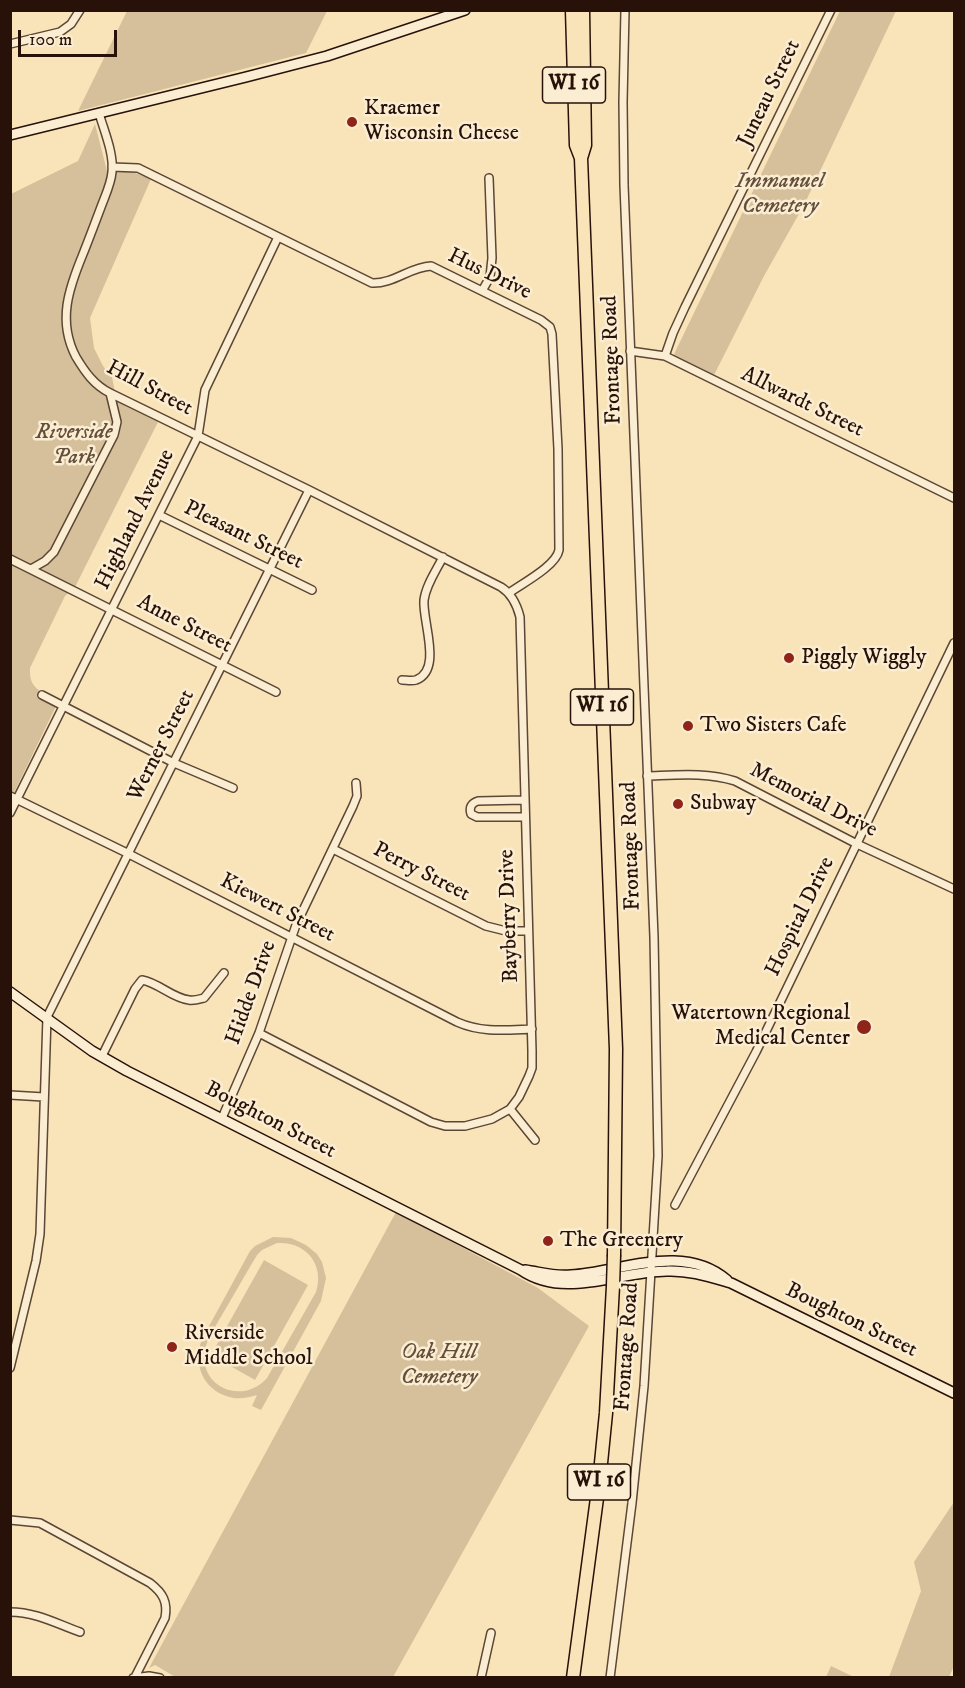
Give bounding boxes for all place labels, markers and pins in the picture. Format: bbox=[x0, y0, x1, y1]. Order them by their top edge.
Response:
place label: Kraemer Wisconsin Cheese bbox=[364, 96, 519, 148]
marker: Kraemer Wisconsin Cheese bbox=[345, 115, 359, 129]
place label: Piggly Wiggly bbox=[801, 645, 926, 671]
marker: Piggly Wiggly bbox=[782, 651, 796, 665]
place label: Two Sisters Cafe bbox=[700, 713, 847, 739]
marker: Two Sisters Cafe bbox=[681, 719, 695, 733]
place label: Subway bbox=[690, 791, 756, 817]
marker: Subway bbox=[671, 797, 685, 811]
place label: Watertown Regional Medical Center bbox=[671, 1001, 850, 1052]
marker: Watertown Regional Medical Center bbox=[855, 1018, 873, 1036]
place label: The Greenery bbox=[560, 1228, 683, 1254]
marker: The Greenery bbox=[541, 1234, 555, 1248]
place label: Riverside Middle School bbox=[184, 1321, 312, 1372]
marker: Riverside Middle School bbox=[165, 1340, 179, 1354]

